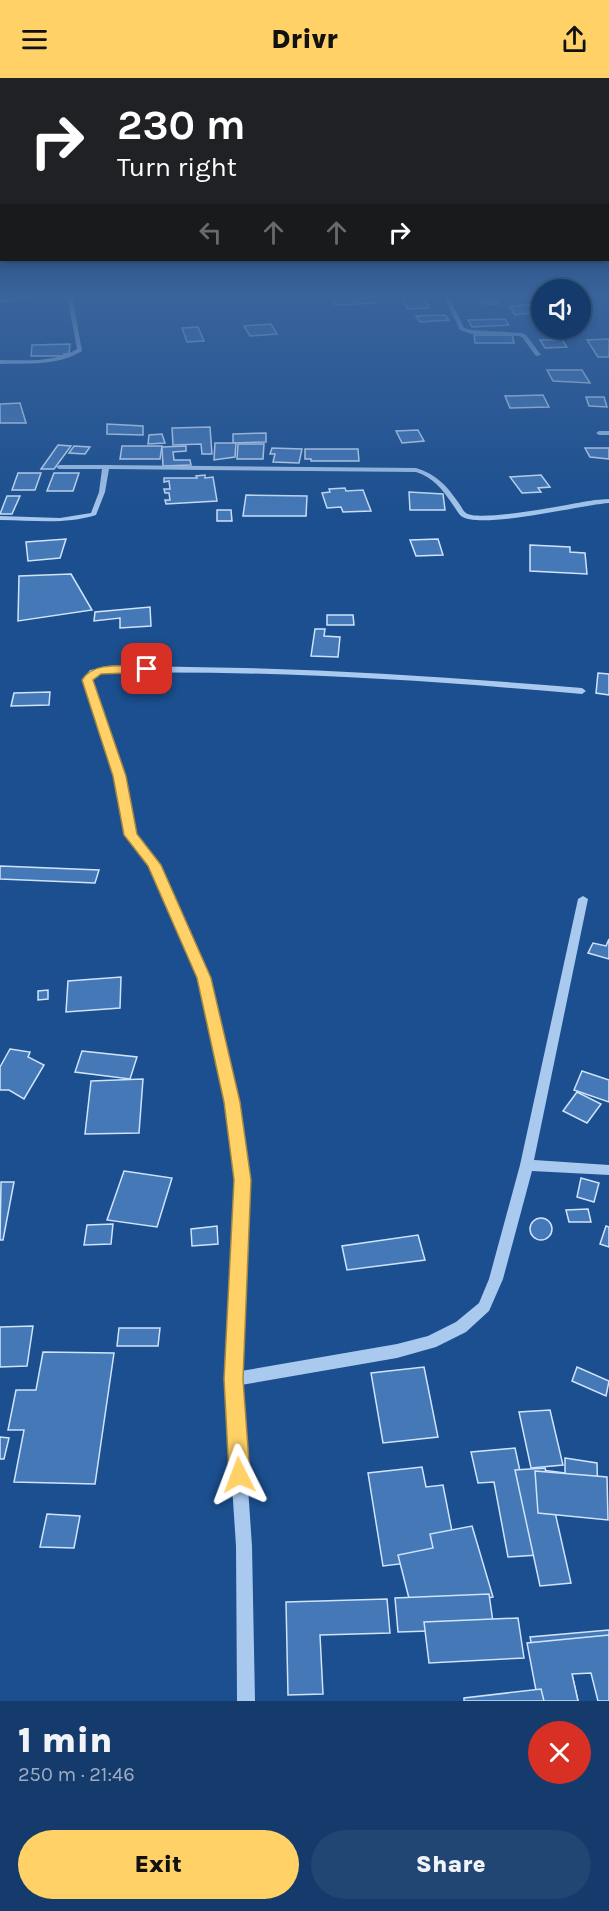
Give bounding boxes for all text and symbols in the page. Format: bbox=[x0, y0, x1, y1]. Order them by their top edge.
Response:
icon: menu bbox=[18, 23, 51, 56]
text: Drivr bbox=[271, 23, 338, 55]
icon: share bbox=[558, 23, 591, 56]
text: 230 m bbox=[117, 100, 246, 150]
icon: right bbox=[18, 102, 96, 180]
text: Turn right bbox=[117, 151, 237, 183]
icon: left bbox=[194, 216, 227, 249]
icon: ahead bbox=[257, 216, 290, 249]
icon: ahead bbox=[320, 216, 353, 249]
icon: right bbox=[383, 216, 416, 249]
map controls bbox=[531, 279, 591, 339]
button: sound bbox=[531, 279, 591, 339]
pin bbox=[121, 643, 172, 694]
icon: arrive bbox=[130, 652, 163, 685]
position arrow bbox=[207, 1443, 271, 1507]
text: 1 min bbox=[18, 1719, 112, 1761]
button: close bbox=[528, 1721, 591, 1784]
text: 250 m · 21:46 bbox=[18, 1763, 135, 1786]
button: Exit bbox=[18, 1830, 299, 1899]
button: Share bbox=[311, 1830, 591, 1899]

